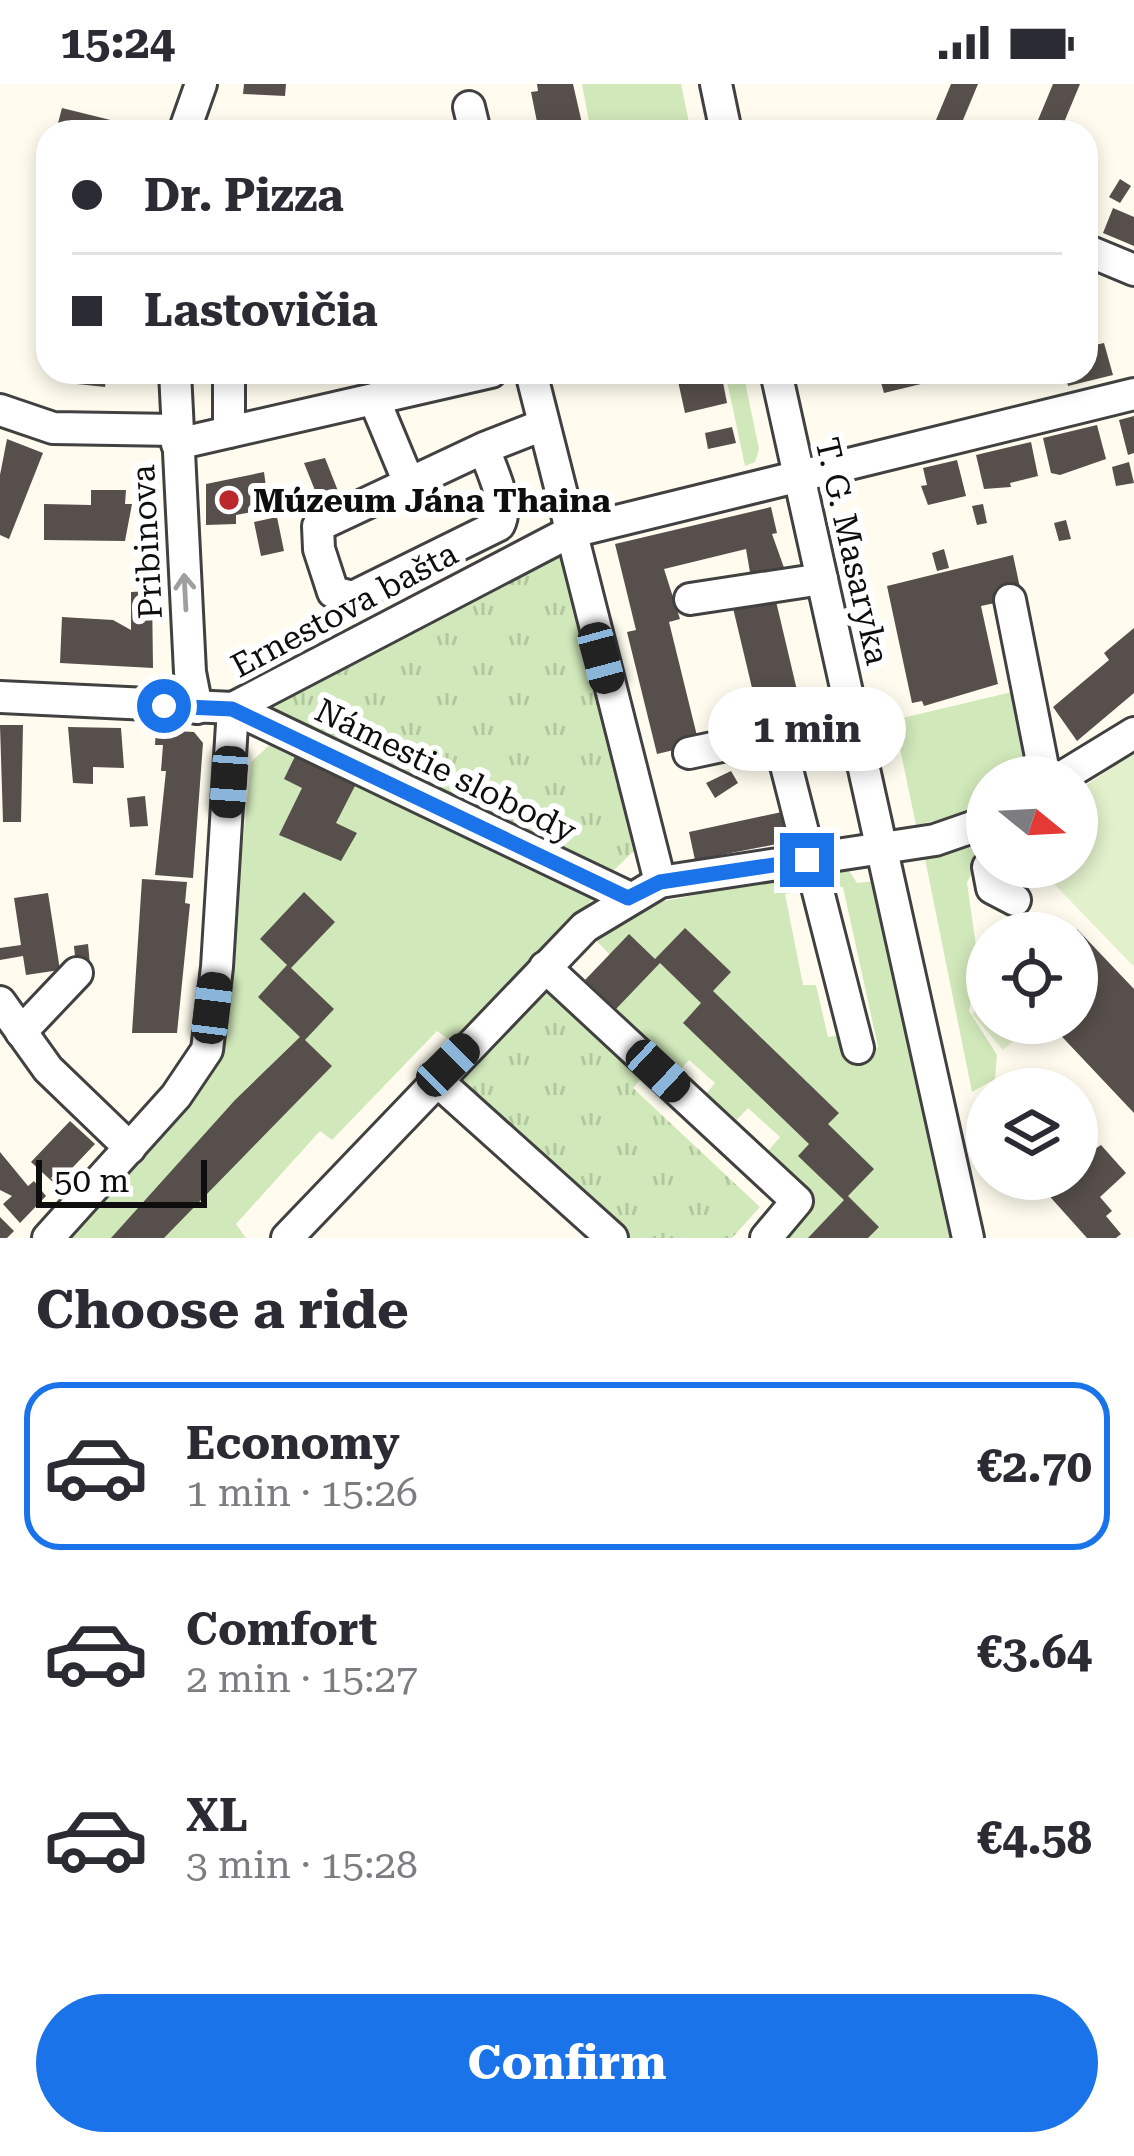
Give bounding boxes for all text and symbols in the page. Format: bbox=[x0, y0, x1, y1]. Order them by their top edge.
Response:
text: 15:24 bbox=[60, 16, 175, 69]
text: Dr. Pizza bbox=[144, 169, 344, 222]
text: Lastovičia bbox=[144, 284, 378, 337]
street label: T. G. Masaryka bbox=[807, 434, 898, 668]
street label: Pribinova bbox=[123, 464, 170, 620]
place label: Múzeum Jána Thaina bbox=[253, 481, 612, 520]
marker: Múzeum Jána Thaina bbox=[216, 487, 242, 513]
street label: Ernestova bašta bbox=[224, 533, 464, 685]
one-way arrow bbox=[173, 573, 196, 612]
car bbox=[574, 619, 628, 697]
route start bbox=[137, 679, 191, 733]
callout: 1 min bbox=[708, 686, 906, 770]
street label: Námestie slobody bbox=[309, 690, 583, 851]
text: 1 min bbox=[753, 706, 861, 752]
car bbox=[209, 745, 249, 819]
north arrow bbox=[966, 756, 1098, 888]
map controls bbox=[966, 756, 1098, 1200]
route end bbox=[780, 833, 834, 887]
button: locate bbox=[966, 912, 1098, 1044]
car bbox=[190, 970, 234, 1046]
car bbox=[410, 1027, 486, 1103]
car bbox=[619, 1033, 697, 1109]
button: layers bbox=[966, 1068, 1098, 1200]
scale bar bbox=[36, 1154, 207, 1207]
text: 50 m bbox=[54, 1161, 129, 1200]
text: Choose a ride bbox=[36, 1278, 409, 1341]
icon: car bbox=[42, 1412, 150, 1520]
text: Economy bbox=[186, 1417, 400, 1470]
text: €2.70 bbox=[977, 1440, 1092, 1493]
text: 1 min · 15:26 bbox=[186, 1470, 418, 1516]
icon: car bbox=[42, 1598, 150, 1706]
text: Comfort bbox=[186, 1603, 377, 1656]
text: €3.64 bbox=[977, 1626, 1092, 1679]
text: 2 min · 15:27 bbox=[186, 1656, 418, 1702]
icon: car bbox=[42, 1784, 150, 1892]
text: XL bbox=[186, 1789, 248, 1842]
text: €4.58 bbox=[977, 1812, 1092, 1865]
text: 3 min · 15:28 bbox=[186, 1842, 418, 1888]
button: Confirm bbox=[36, 1994, 1098, 2132]

